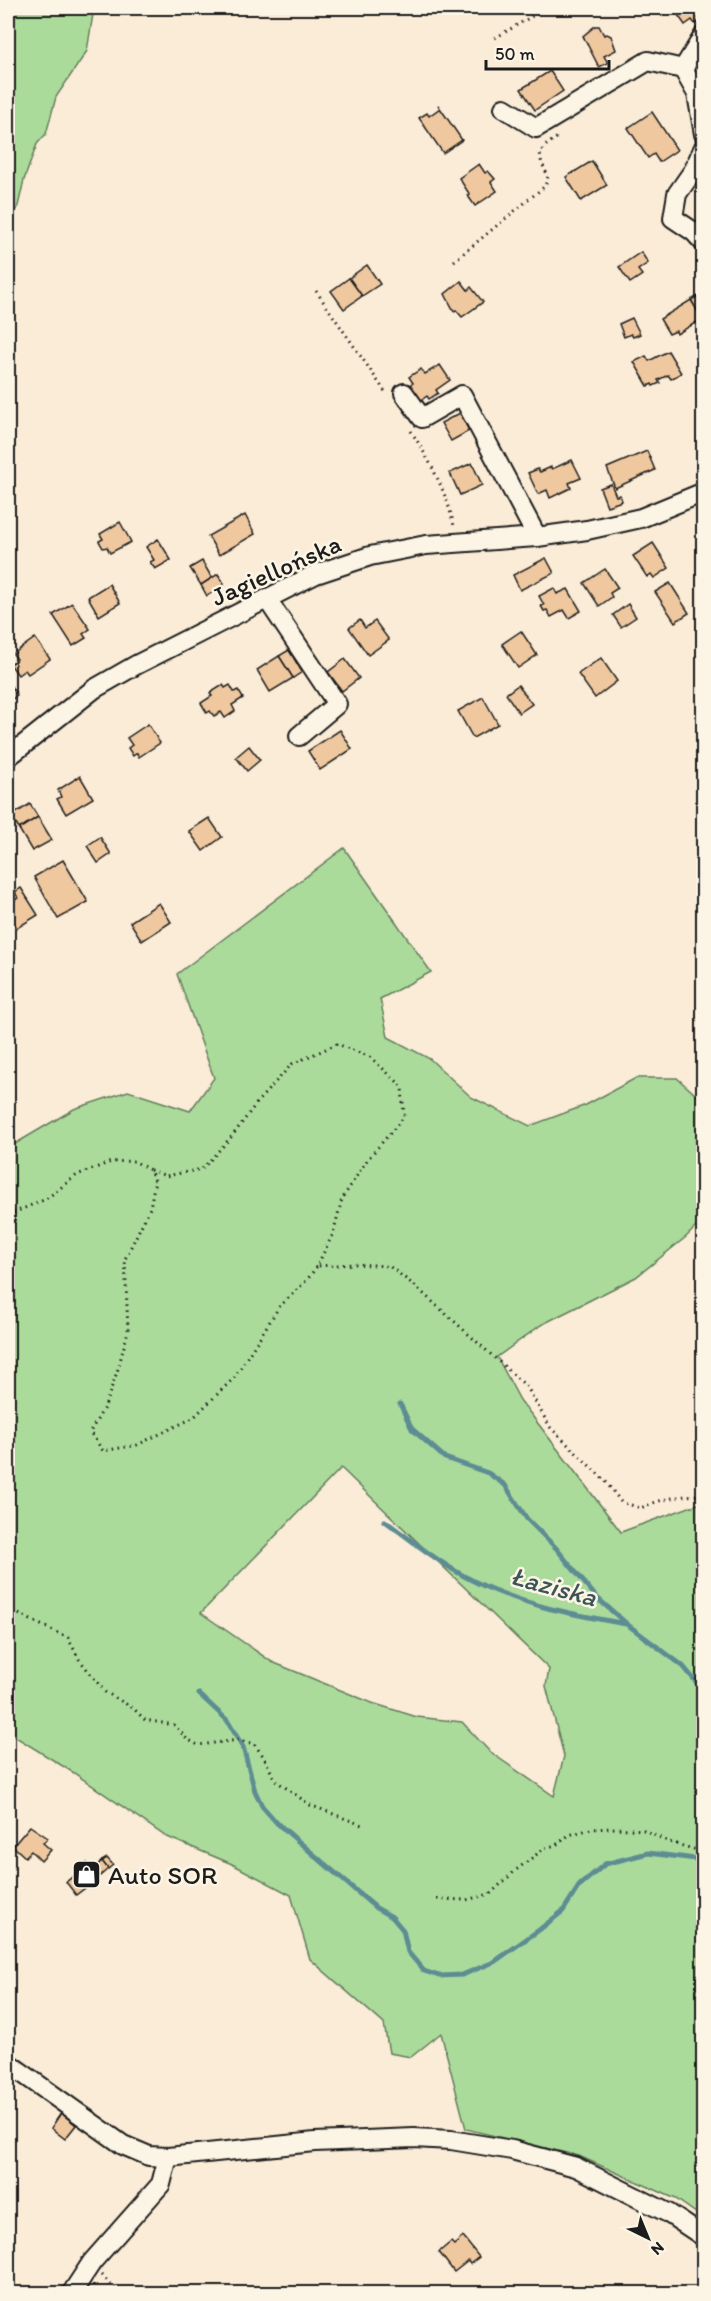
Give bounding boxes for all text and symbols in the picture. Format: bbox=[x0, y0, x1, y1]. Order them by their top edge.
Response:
scale bar bbox=[486, 33, 609, 71]
text: 50 m bbox=[495, 43, 535, 65]
street label: Jagiellońska bbox=[206, 527, 346, 613]
water label: Łaziska bbox=[507, 1559, 601, 1614]
shop icon: Auto SOR bbox=[71, 1859, 103, 1891]
place label: Auto SOR bbox=[108, 1859, 217, 1891]
north arrow bbox=[618, 2208, 678, 2268]
text: N bbox=[647, 2238, 668, 2259]

